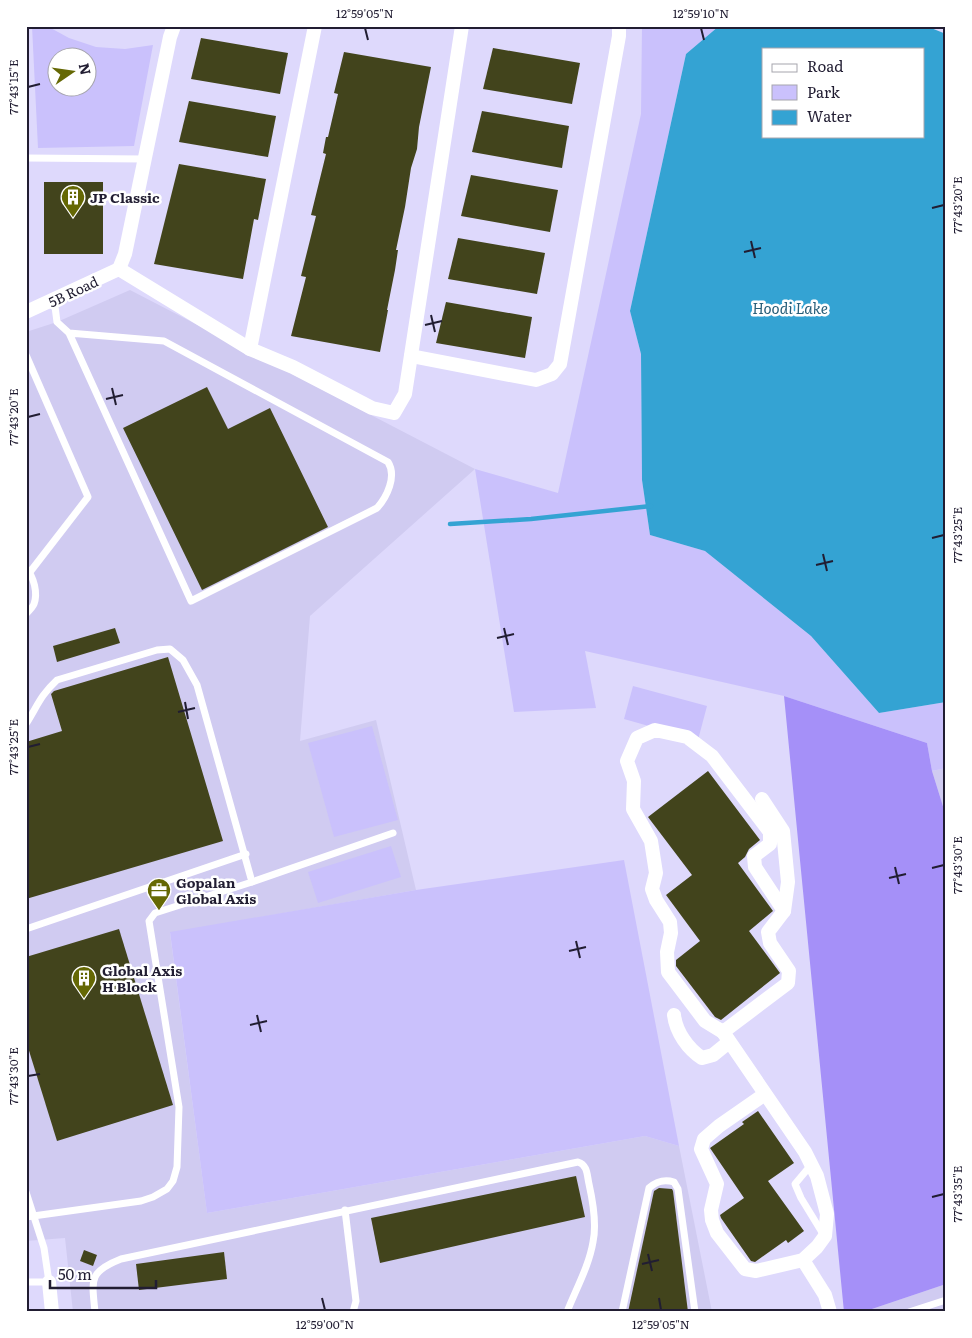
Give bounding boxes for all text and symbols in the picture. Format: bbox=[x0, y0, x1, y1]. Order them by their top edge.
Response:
text: 12°59'05"N bbox=[336, 4, 394, 22]
text: 12°59'10"N bbox=[673, 4, 729, 22]
north arrow bbox=[48, 48, 98, 98]
legend bbox=[762, 48, 924, 138]
text: Road bbox=[807, 54, 843, 77]
text: 77°43'15"E bbox=[4, 59, 22, 115]
text: N bbox=[75, 61, 97, 77]
text: Park bbox=[807, 80, 841, 103]
text: Water bbox=[807, 104, 852, 127]
text: 77°43'20"E bbox=[948, 176, 966, 234]
building icon: JP Classic bbox=[60, 184, 86, 218]
place label: JP Classic bbox=[90, 187, 160, 207]
street label: 5B Road bbox=[45, 271, 102, 311]
water label: Hoodi Lake bbox=[752, 296, 828, 319]
text: 77°43'20"E bbox=[4, 388, 22, 446]
text: 77°43'25"E bbox=[948, 506, 966, 563]
text: 77°43'25"E bbox=[4, 718, 22, 775]
text: 77°43'30"E bbox=[948, 836, 966, 894]
place label: Gopalan Global Axis bbox=[176, 872, 256, 908]
office icon: Gopalan Global Axis bbox=[146, 877, 172, 911]
place label: Global Axis H Block bbox=[102, 960, 182, 996]
building icon: Global Axis H Block bbox=[71, 965, 97, 999]
text: 77°43'30"E bbox=[4, 1047, 22, 1105]
text: 77°43'35"E bbox=[948, 1165, 966, 1222]
scale bar bbox=[50, 1258, 156, 1290]
text: 50 m bbox=[58, 1262, 92, 1285]
text: 12°59'00"N bbox=[296, 1315, 354, 1333]
text: 12°59'05"N bbox=[632, 1315, 690, 1333]

